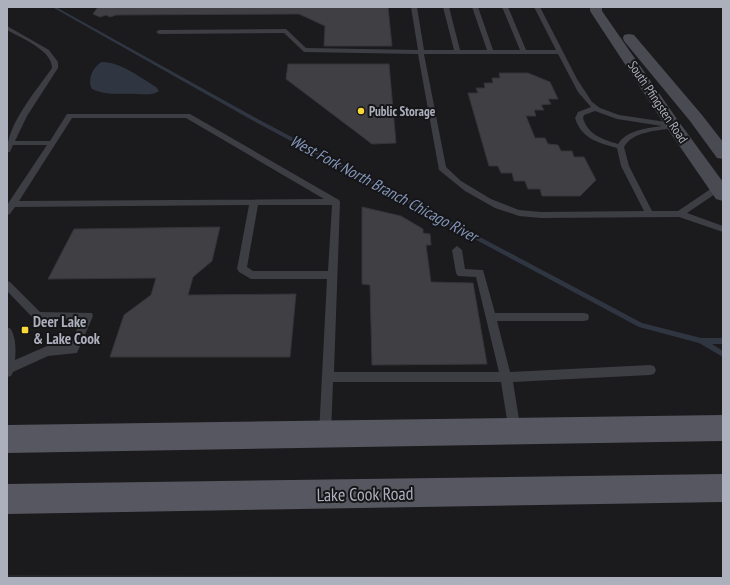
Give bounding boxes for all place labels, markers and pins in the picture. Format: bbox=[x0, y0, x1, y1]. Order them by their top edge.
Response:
place label: Public Storage bbox=[369, 103, 436, 120]
marker: Public Storage bbox=[356, 106, 366, 116]
place label: Deer Lake & Lake Cook bbox=[33, 312, 101, 348]
marker: Deer Lake & Lake Cook bbox=[20, 325, 30, 335]

